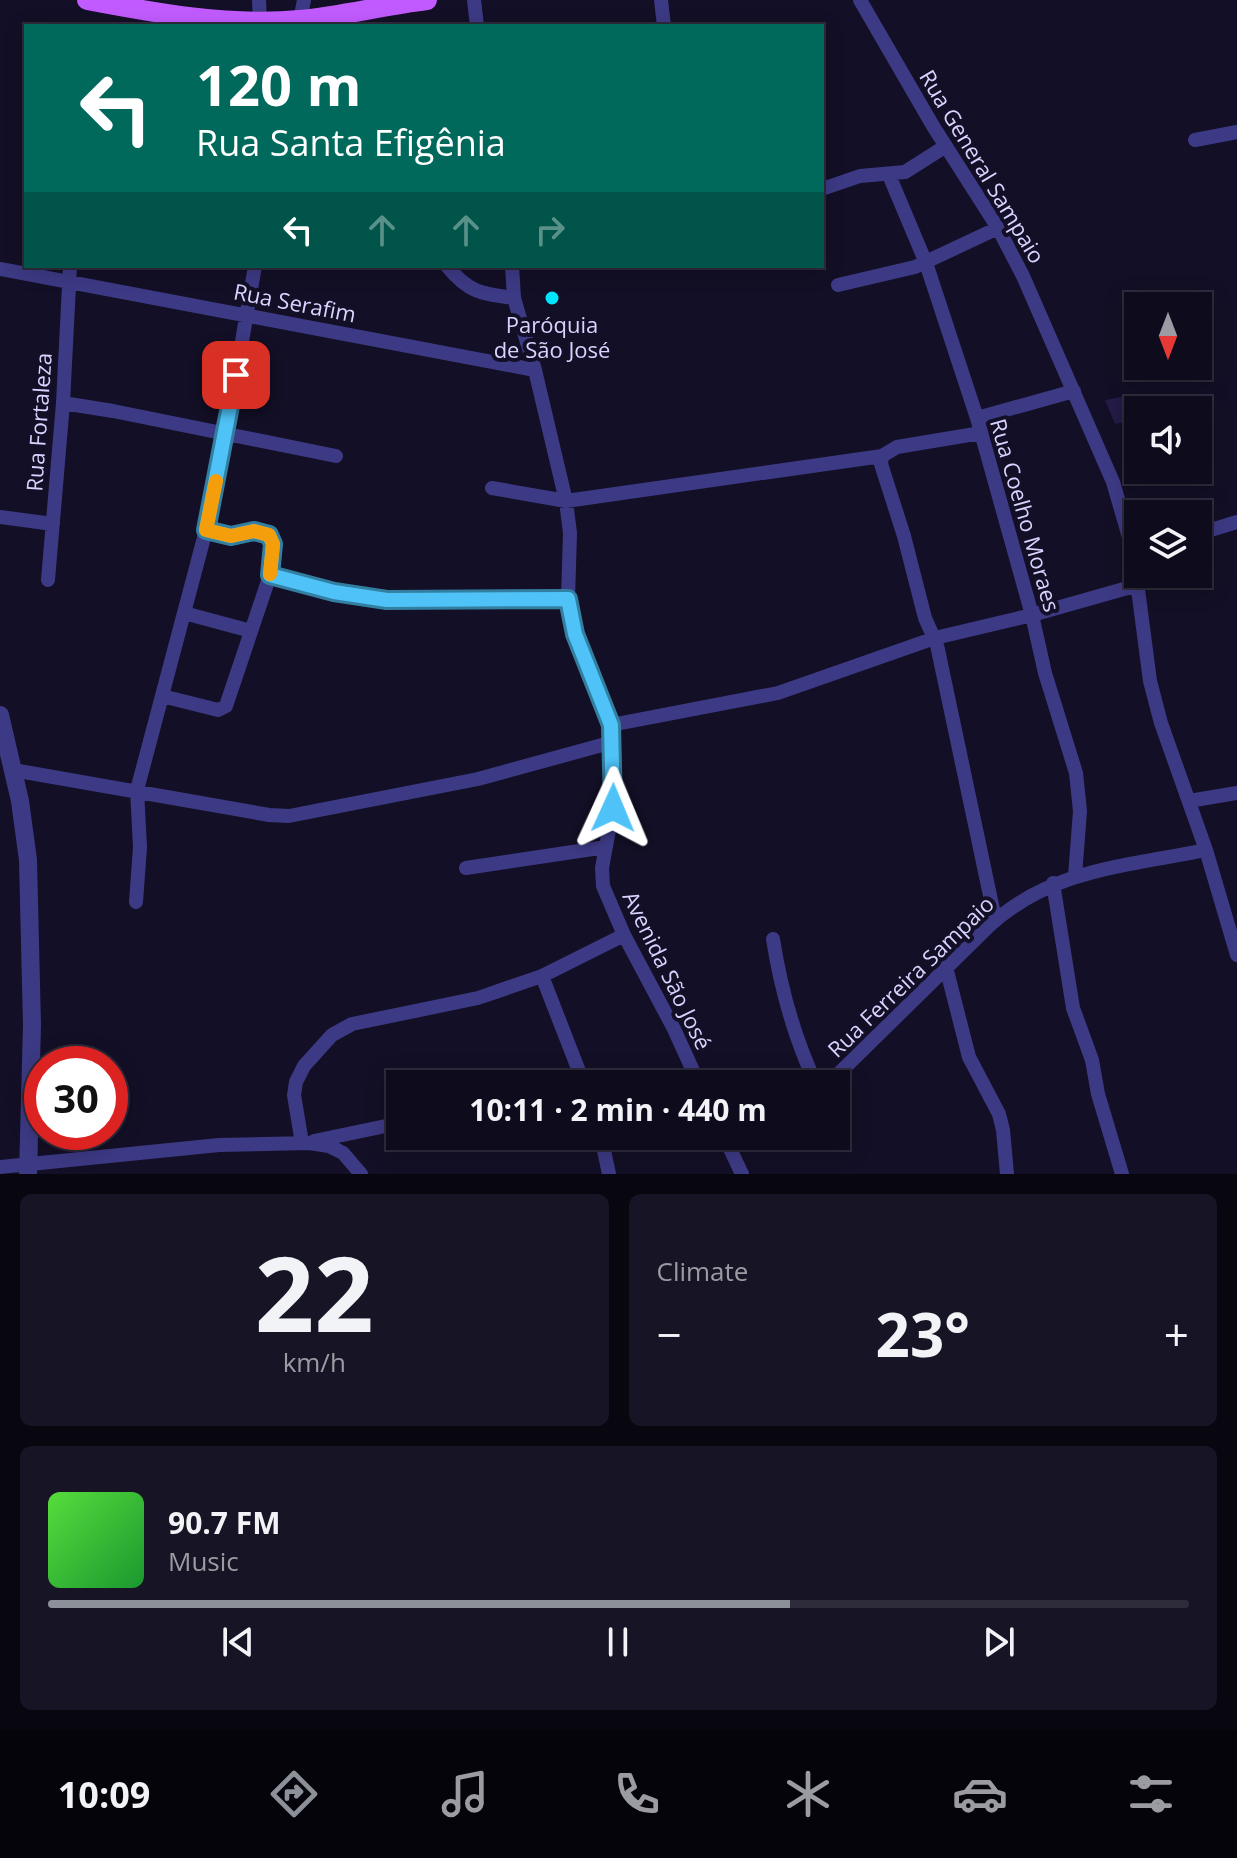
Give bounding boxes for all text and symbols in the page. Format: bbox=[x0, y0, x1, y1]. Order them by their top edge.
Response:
text: 120 m bbox=[196, 46, 362, 122]
icon: left bbox=[64, 56, 168, 160]
street label: Rua General Sampaio bbox=[913, 64, 1053, 268]
text: Rua Santa Efigênia bbox=[196, 118, 506, 167]
icon: left bbox=[276, 208, 320, 252]
icon: ahead bbox=[360, 208, 404, 252]
icon: ahead bbox=[444, 208, 488, 252]
icon: right bbox=[528, 208, 572, 252]
street label: Rua Serafim bbox=[231, 275, 359, 329]
marker: Paróquia de São José bbox=[543, 289, 561, 307]
north arrow bbox=[1124, 292, 1212, 380]
map controls bbox=[1124, 292, 1212, 588]
place label: Paróquia de São José bbox=[494, 309, 610, 364]
pin bbox=[202, 341, 270, 409]
street label: Rua Fortaleza bbox=[18, 352, 58, 492]
icon: arrive bbox=[214, 353, 258, 397]
button: sound bbox=[1124, 396, 1212, 484]
street label: Rua Coelho Moraes bbox=[984, 415, 1068, 615]
button: layers bbox=[1124, 500, 1212, 588]
position arrow bbox=[571, 766, 655, 850]
street label: Avenida São José bbox=[617, 886, 719, 1054]
street label: Rua Ferreira Sampaio bbox=[820, 889, 1000, 1063]
speed limit sign: 30 bbox=[24, 1046, 128, 1150]
text: 10:11 · 2 min · 440 m bbox=[469, 1089, 767, 1130]
text: 22 bbox=[255, 1221, 374, 1362]
text: Climate bbox=[657, 1253, 748, 1289]
text: 23° bbox=[876, 1293, 970, 1375]
text: − bbox=[657, 1304, 682, 1364]
text: + bbox=[1164, 1304, 1189, 1364]
text: km/h bbox=[283, 1344, 346, 1380]
text: 90.7 FM bbox=[168, 1502, 281, 1543]
text: Music bbox=[168, 1543, 239, 1579]
icon: previous bbox=[216, 1620, 260, 1664]
icon: pause bbox=[596, 1620, 640, 1664]
icon: next bbox=[977, 1620, 1021, 1664]
icon: directions bbox=[266, 1766, 322, 1822]
icon: music bbox=[437, 1766, 493, 1822]
icon: phone bbox=[609, 1766, 665, 1822]
icon: climate bbox=[780, 1766, 836, 1822]
icon: car bbox=[952, 1766, 1008, 1822]
icon: filters bbox=[1123, 1766, 1179, 1822]
text: 10:09 bbox=[58, 1770, 150, 1819]

